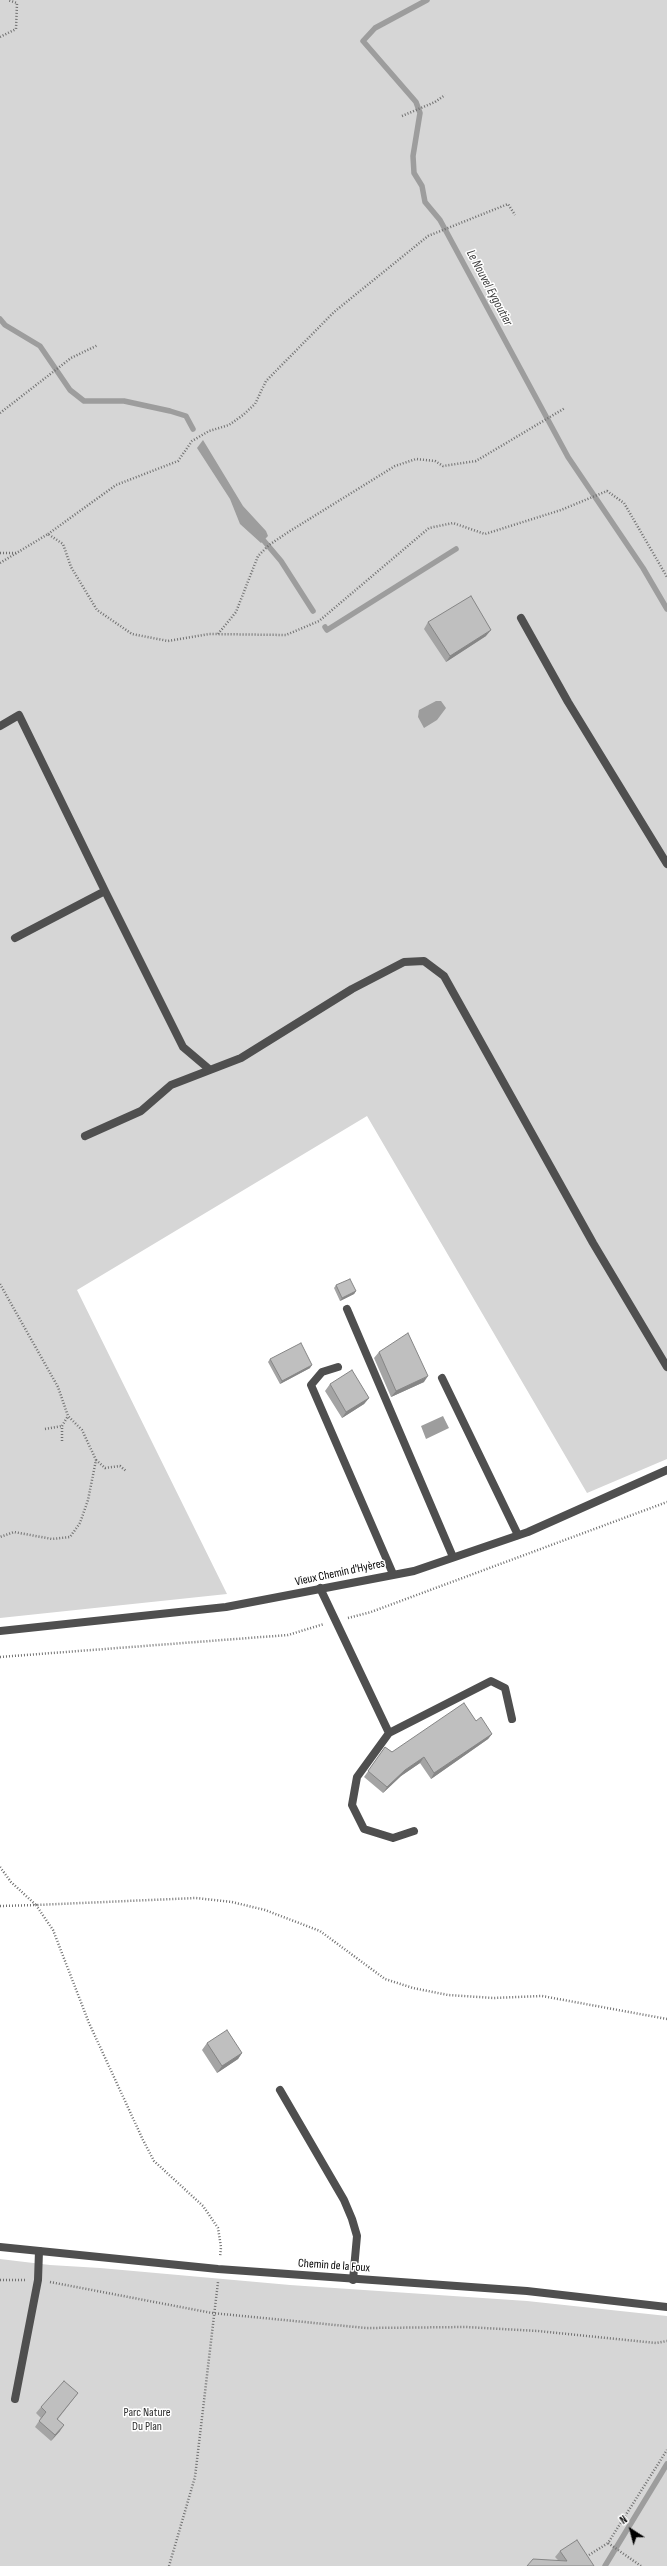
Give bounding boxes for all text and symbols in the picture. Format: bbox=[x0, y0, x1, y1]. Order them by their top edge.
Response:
water label: Le Nouvel Eygoutier bbox=[462, 247, 516, 329]
street label: Vieux Chemin d'Hyères bbox=[294, 1556, 386, 1590]
street label: Chemin de la Foux bbox=[298, 2256, 370, 2276]
park label: Parc Nature Du Plan bbox=[124, 2406, 170, 2434]
north arrow bbox=[611, 2510, 651, 2550]
text: N bbox=[617, 2513, 630, 2527]

